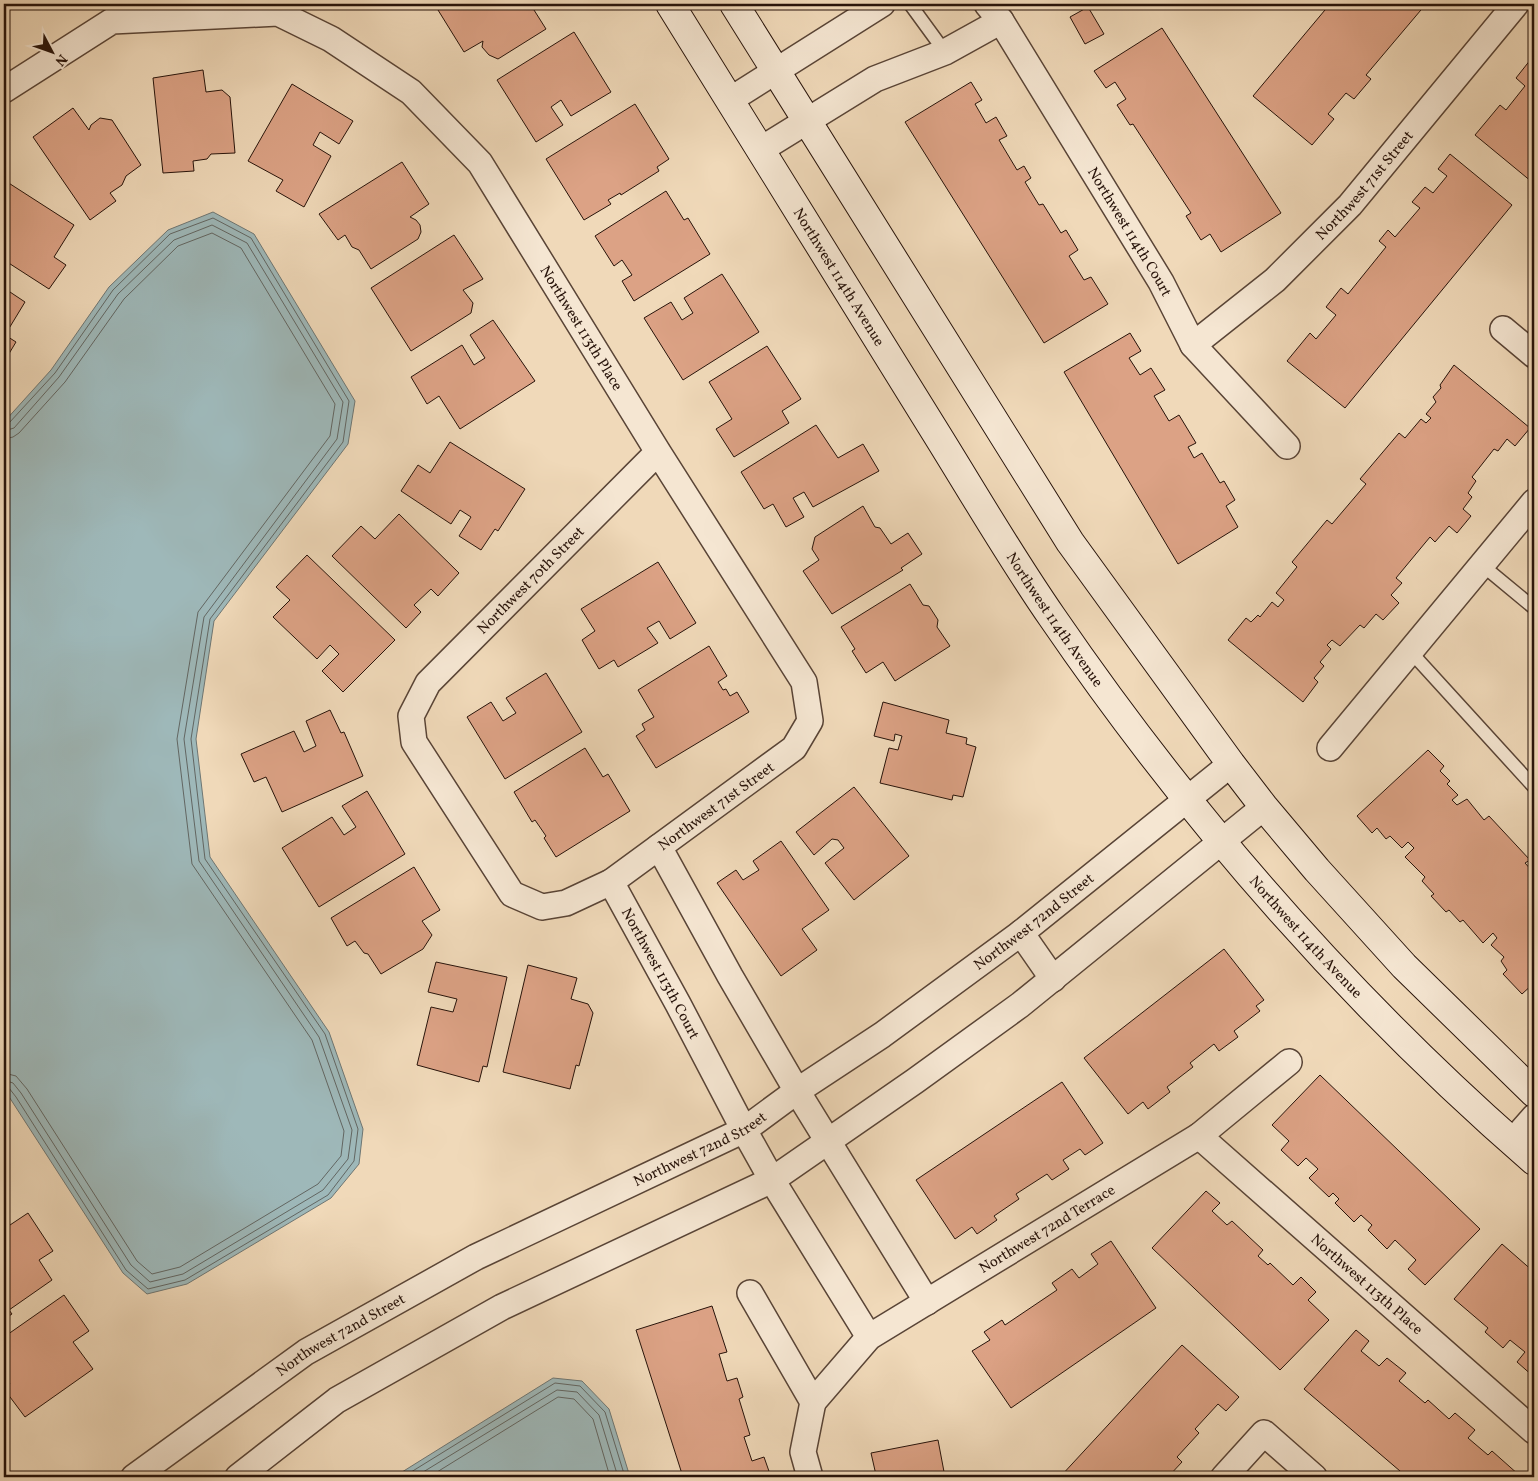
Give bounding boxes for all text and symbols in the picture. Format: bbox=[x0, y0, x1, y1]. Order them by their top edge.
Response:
north arrow bbox=[28, 28, 78, 78]
text: N bbox=[50, 49, 71, 70]
street label: Northwest 71st Street bbox=[1311, 127, 1419, 246]
street label: Northwest 114th Court bbox=[1081, 164, 1176, 301]
street label: Northwest 114th Avenue bbox=[787, 204, 889, 351]
street label: Northwest 113th Place bbox=[534, 262, 627, 395]
street label: Northwest 70th Street bbox=[473, 522, 590, 640]
street label: Northwest 114th Avenue bbox=[1000, 549, 1107, 692]
street label: Northwest 71st Street bbox=[654, 758, 779, 857]
street label: Northwest 72nd Street bbox=[970, 869, 1099, 976]
street label: Northwest 114th Avenue bbox=[1243, 872, 1366, 1004]
street label: Northwest 113th Court bbox=[615, 905, 704, 1043]
street label: Northwest 72nd Street bbox=[630, 1108, 772, 1193]
street label: Northwest 72nd Terrace bbox=[975, 1180, 1120, 1280]
street label: Northwest 113th Place bbox=[1305, 1230, 1427, 1340]
street label: Northwest 72nd Street bbox=[272, 1290, 410, 1382]

